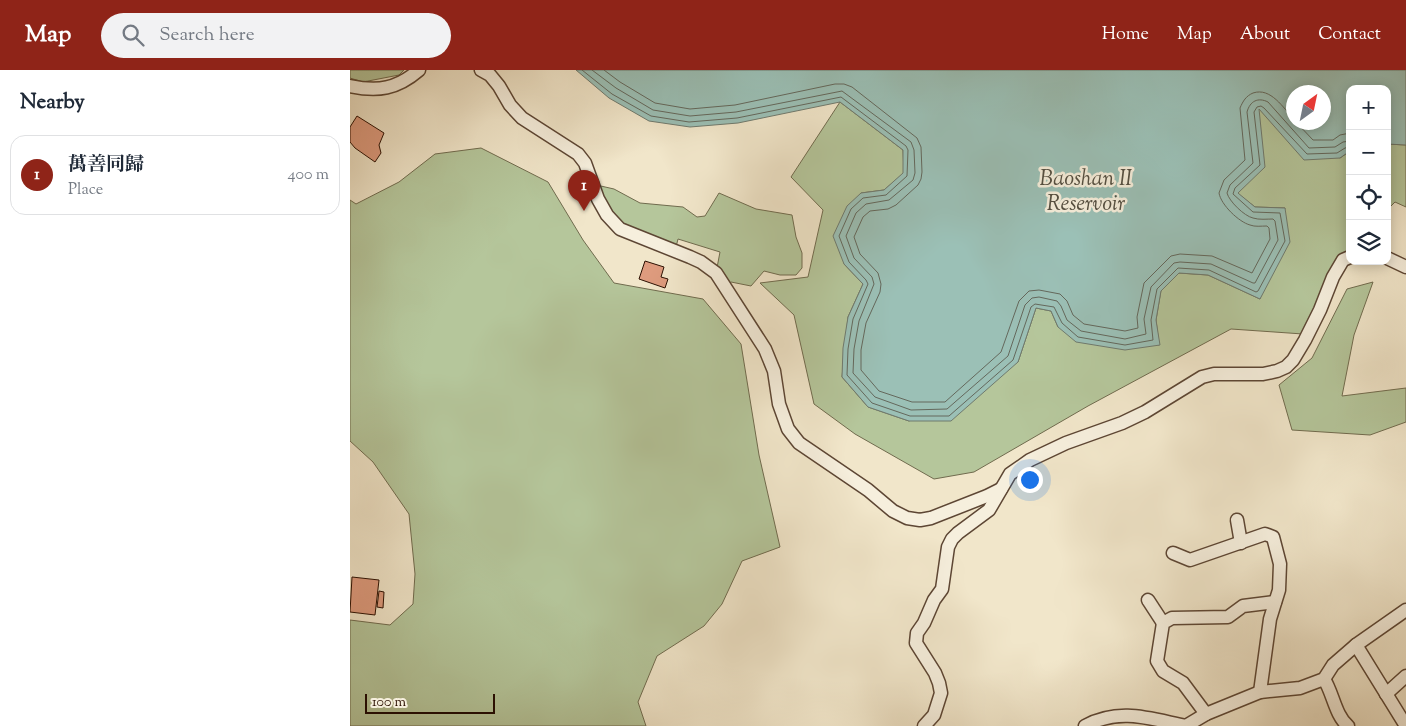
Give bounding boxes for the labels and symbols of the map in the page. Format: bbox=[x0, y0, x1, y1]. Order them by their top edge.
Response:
north arrow bbox=[1286, 85, 1331, 130]
water label: Baoshan II Reservoir bbox=[1040, 164, 1132, 221]
pin: 1 bbox=[568, 170, 600, 211]
your location bbox=[1017, 467, 1043, 493]
scale bar bbox=[365, 691, 495, 714]

